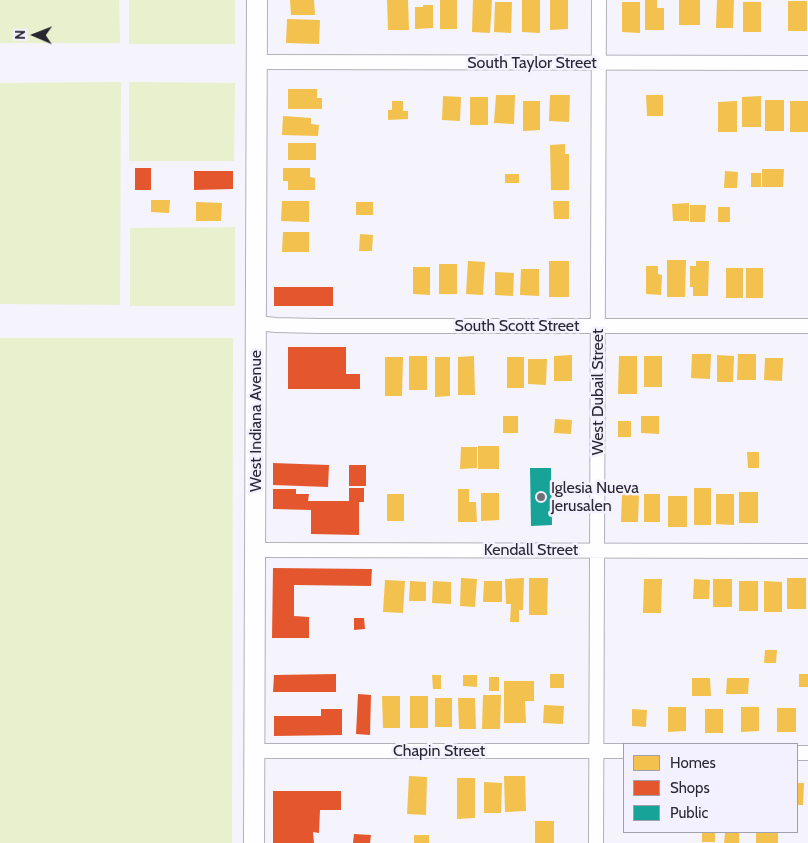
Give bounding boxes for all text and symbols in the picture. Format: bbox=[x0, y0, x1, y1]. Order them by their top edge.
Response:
north arrow bbox=[10, 10, 60, 60]
text: N bbox=[11, 30, 29, 40]
street label: South Taylor Street bbox=[467, 53, 597, 73]
street label: South Scott Street bbox=[455, 316, 579, 336]
street label: West Dubail Street bbox=[588, 329, 608, 455]
street label: West Indiana Avenue bbox=[246, 350, 266, 492]
place label: Iglesia Nueva Jerusalen bbox=[551, 478, 639, 516]
marker: Iglesia Nueva Jerusalen bbox=[535, 491, 547, 503]
street label: Kendall Street bbox=[484, 540, 578, 560]
street label: Chapin Street bbox=[393, 741, 485, 761]
legend bbox=[623, 743, 798, 833]
text: Homes bbox=[670, 754, 716, 772]
text: Shops bbox=[670, 779, 710, 797]
text: Public bbox=[670, 804, 708, 822]

